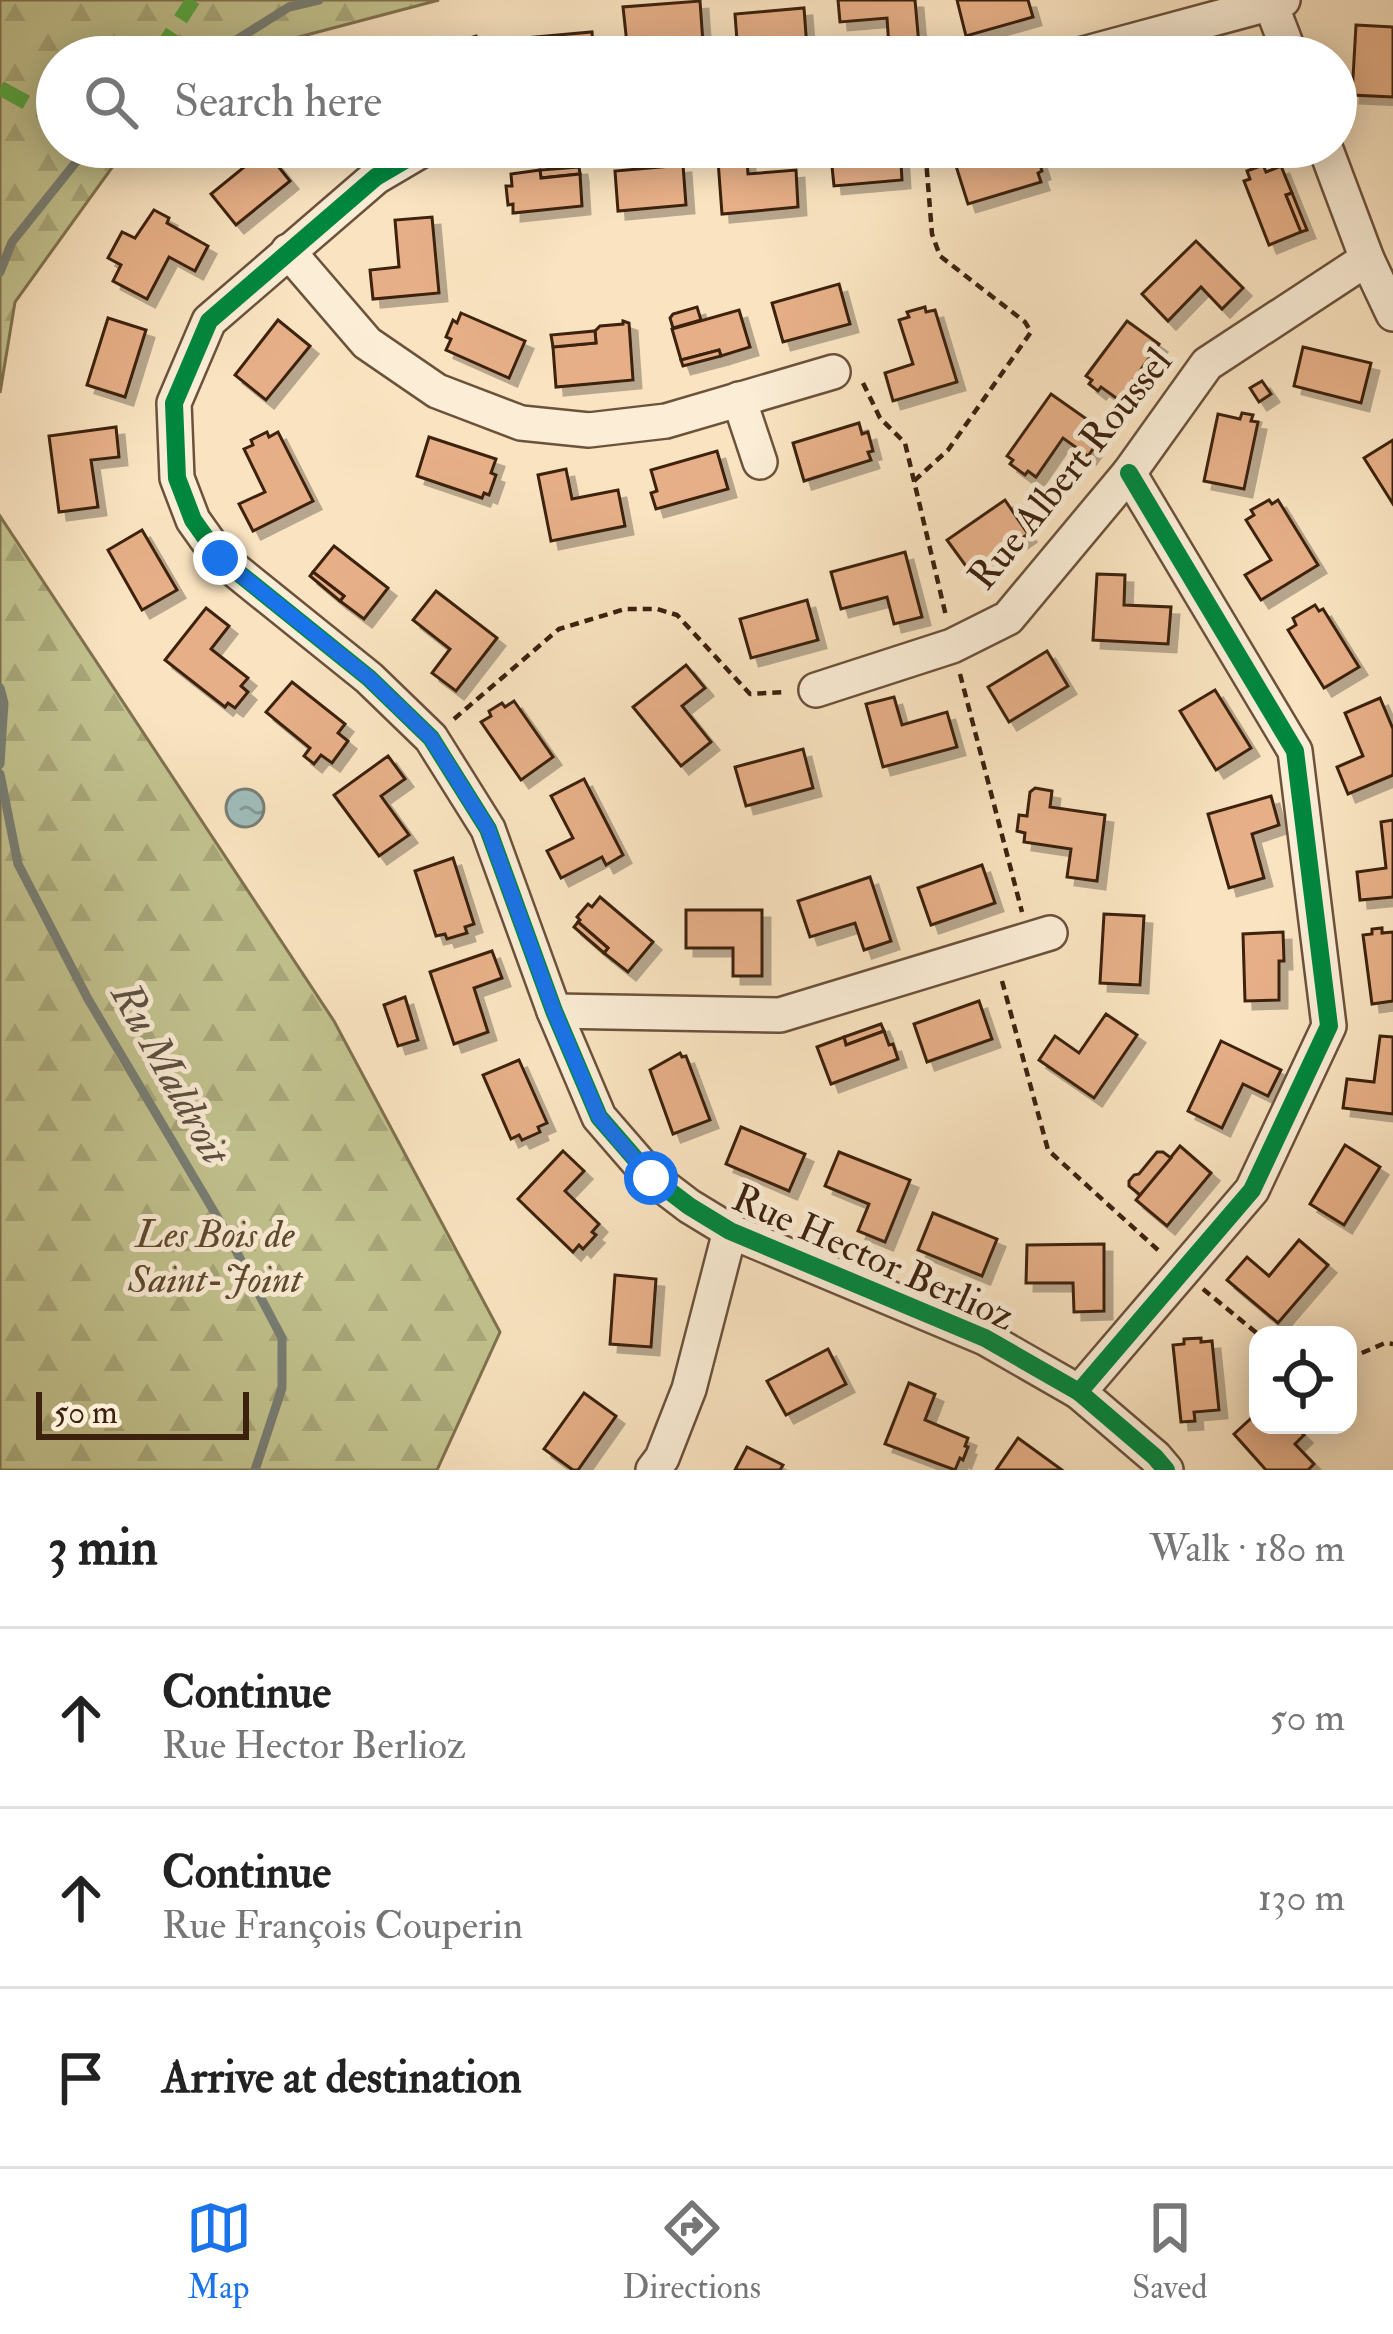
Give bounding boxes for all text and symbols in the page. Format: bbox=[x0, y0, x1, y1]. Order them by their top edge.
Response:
search box bbox=[36, 36, 1357, 168]
icon: search bbox=[78, 69, 144, 135]
text: Search here bbox=[174, 74, 382, 130]
street label: Rue Albert Roussel bbox=[958, 338, 1183, 600]
route end bbox=[193, 531, 247, 585]
water label: Ru Maldroit bbox=[99, 973, 242, 1176]
route start bbox=[624, 1151, 678, 1205]
street label: Rue Hector Berlioz bbox=[725, 1173, 1022, 1342]
park label: Les Bois de Saint-Joint bbox=[127, 1210, 304, 1304]
map controls bbox=[1249, 1326, 1357, 1434]
button: locate bbox=[1249, 1326, 1357, 1434]
scale bar bbox=[36, 1386, 249, 1439]
text: 50 m bbox=[54, 1392, 118, 1433]
text: 3 min bbox=[48, 1516, 158, 1580]
text: Walk · 180 m bbox=[1149, 1524, 1345, 1573]
text: Continue bbox=[162, 1665, 331, 1721]
icon: ahead bbox=[48, 1685, 114, 1751]
text: 50 m bbox=[1270, 1693, 1345, 1742]
text: Rue Hector Berlioz bbox=[162, 1721, 466, 1770]
text: Continue bbox=[162, 1845, 331, 1901]
icon: ahead bbox=[48, 1865, 114, 1931]
text: 130 m bbox=[1258, 1873, 1345, 1922]
text: Rue François Couperin bbox=[162, 1901, 523, 1950]
icon: arrive bbox=[48, 2045, 114, 2111]
text: Arrive at destination bbox=[162, 2050, 522, 2106]
tab: Map bbox=[186, 2195, 252, 2308]
tab: Directions bbox=[623, 2195, 761, 2308]
tab: Saved bbox=[1132, 2195, 1207, 2308]

